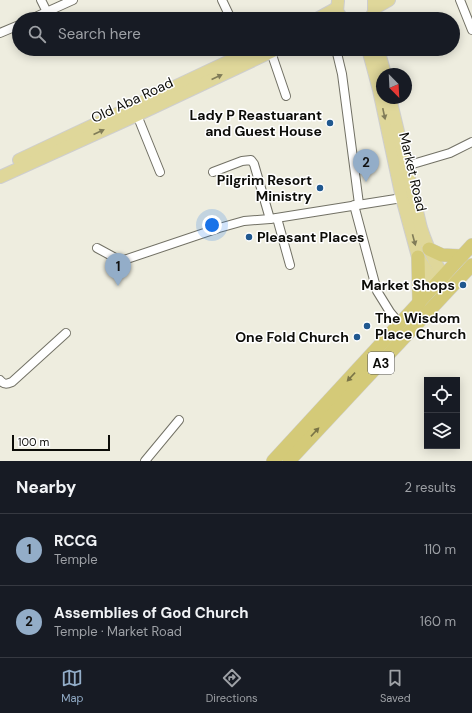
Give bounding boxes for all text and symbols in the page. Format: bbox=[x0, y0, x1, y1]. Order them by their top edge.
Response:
search box bbox=[12, 12, 460, 56]
icon: search bbox=[26, 23, 48, 45]
text: Search here bbox=[58, 24, 141, 44]
north arrow bbox=[376, 68, 412, 104]
street label: Old Aba Road bbox=[88, 73, 176, 127]
one-way arrow bbox=[211, 74, 223, 80]
place label: Lady P Reastuarant and Guest House bbox=[189, 106, 322, 140]
one-way arrow bbox=[382, 108, 388, 120]
marker: Lady P Reastuarant and Guest House bbox=[325, 118, 335, 128]
one-way arrow bbox=[94, 129, 105, 135]
street label: Market Road bbox=[395, 131, 431, 213]
pin: 2 bbox=[353, 149, 379, 182]
place label: Pilgrim Resort Ministry bbox=[217, 171, 313, 205]
marker: Pilgrim Resort Ministry bbox=[315, 183, 325, 193]
your location bbox=[202, 215, 222, 235]
place label: Pleasant Places bbox=[257, 228, 365, 246]
marker: Pleasant Places bbox=[244, 232, 254, 242]
one-way arrow bbox=[411, 235, 417, 247]
pin: 1 bbox=[105, 253, 131, 286]
place label: Market Shops bbox=[361, 276, 455, 294]
marker: Market Shops bbox=[458, 280, 468, 290]
place label: The Wisdom Place Church bbox=[375, 309, 466, 343]
marker: The Wisdom Place Church bbox=[362, 321, 372, 331]
place label: One Fold Church bbox=[235, 328, 349, 346]
marker: One Fold Church bbox=[352, 332, 362, 342]
road number: A3 bbox=[368, 352, 394, 374]
one-way arrow bbox=[346, 372, 356, 382]
map controls bbox=[424, 377, 460, 449]
button: locate bbox=[424, 377, 460, 413]
button: layers bbox=[424, 413, 460, 449]
one-way arrow bbox=[310, 428, 319, 437]
scale bar bbox=[12, 433, 110, 452]
text: 100 m bbox=[18, 435, 49, 449]
text: Nearby bbox=[16, 476, 76, 498]
text: 2 results bbox=[405, 479, 456, 496]
text: RCCG bbox=[54, 531, 97, 551]
text: 1 bbox=[27, 541, 31, 558]
text: 110 m bbox=[424, 541, 456, 558]
text: Temple bbox=[54, 551, 98, 568]
text: Assemblies of God Church bbox=[54, 603, 249, 623]
text: 2 bbox=[25, 613, 33, 630]
text: 160 m bbox=[420, 613, 456, 630]
text: Temple · Market Road bbox=[54, 623, 182, 640]
tab: Map bbox=[61, 667, 83, 705]
tab: Directions bbox=[206, 667, 258, 705]
tab: Saved bbox=[380, 667, 411, 705]

